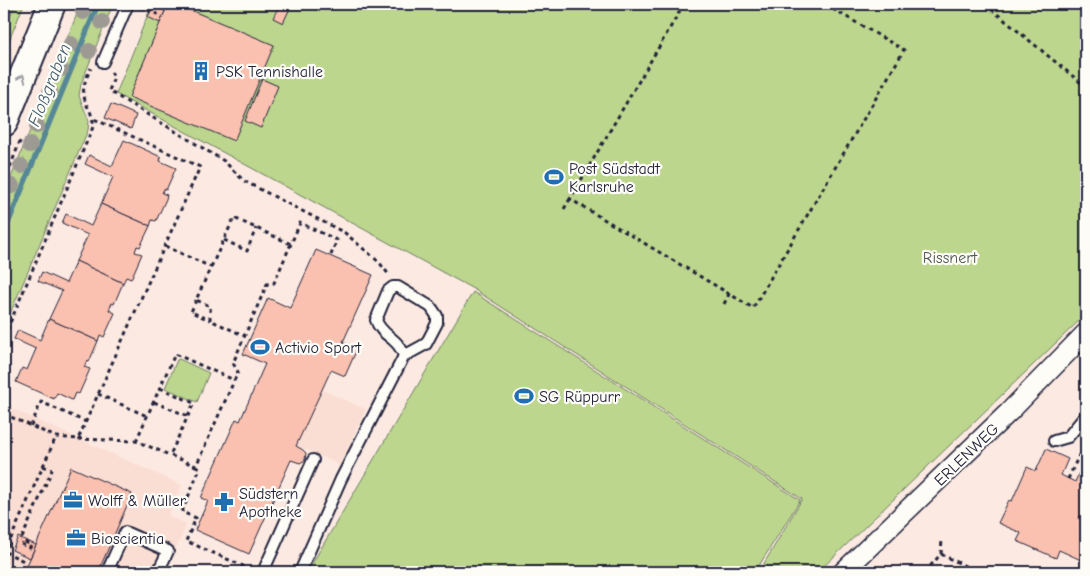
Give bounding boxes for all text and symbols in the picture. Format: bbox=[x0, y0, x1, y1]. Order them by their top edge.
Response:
water label: Floßgraben bbox=[23, 41, 76, 130]
building icon: PSK Tennishalle bbox=[190, 60, 212, 82]
place label: PSK Tennishalle bbox=[216, 63, 323, 81]
one-way arrow bbox=[16, 74, 26, 83]
place label: Post Südstadt Karlsruhe bbox=[569, 160, 660, 196]
sports icon: Post Südstadt Karlsruhe bbox=[543, 166, 565, 188]
park label: Rissnert bbox=[923, 249, 978, 267]
sports icon: Activio Sport bbox=[249, 336, 271, 358]
place label: Activio Sport bbox=[275, 339, 361, 357]
sports icon: SG Rüppurr bbox=[513, 385, 535, 407]
place label: SG Rüppurr bbox=[539, 388, 621, 406]
street label: ERLENWEG bbox=[931, 420, 1003, 490]
place label: Südstern Apotheke bbox=[239, 485, 302, 521]
office icon: Wolff & Müller bbox=[62, 489, 84, 511]
pharmacy icon: Südstern Apotheke bbox=[213, 491, 235, 513]
place label: Wolff & Müller bbox=[88, 492, 187, 510]
office icon: Bioscientia bbox=[65, 527, 87, 549]
place label: Bioscientia bbox=[91, 530, 164, 548]

